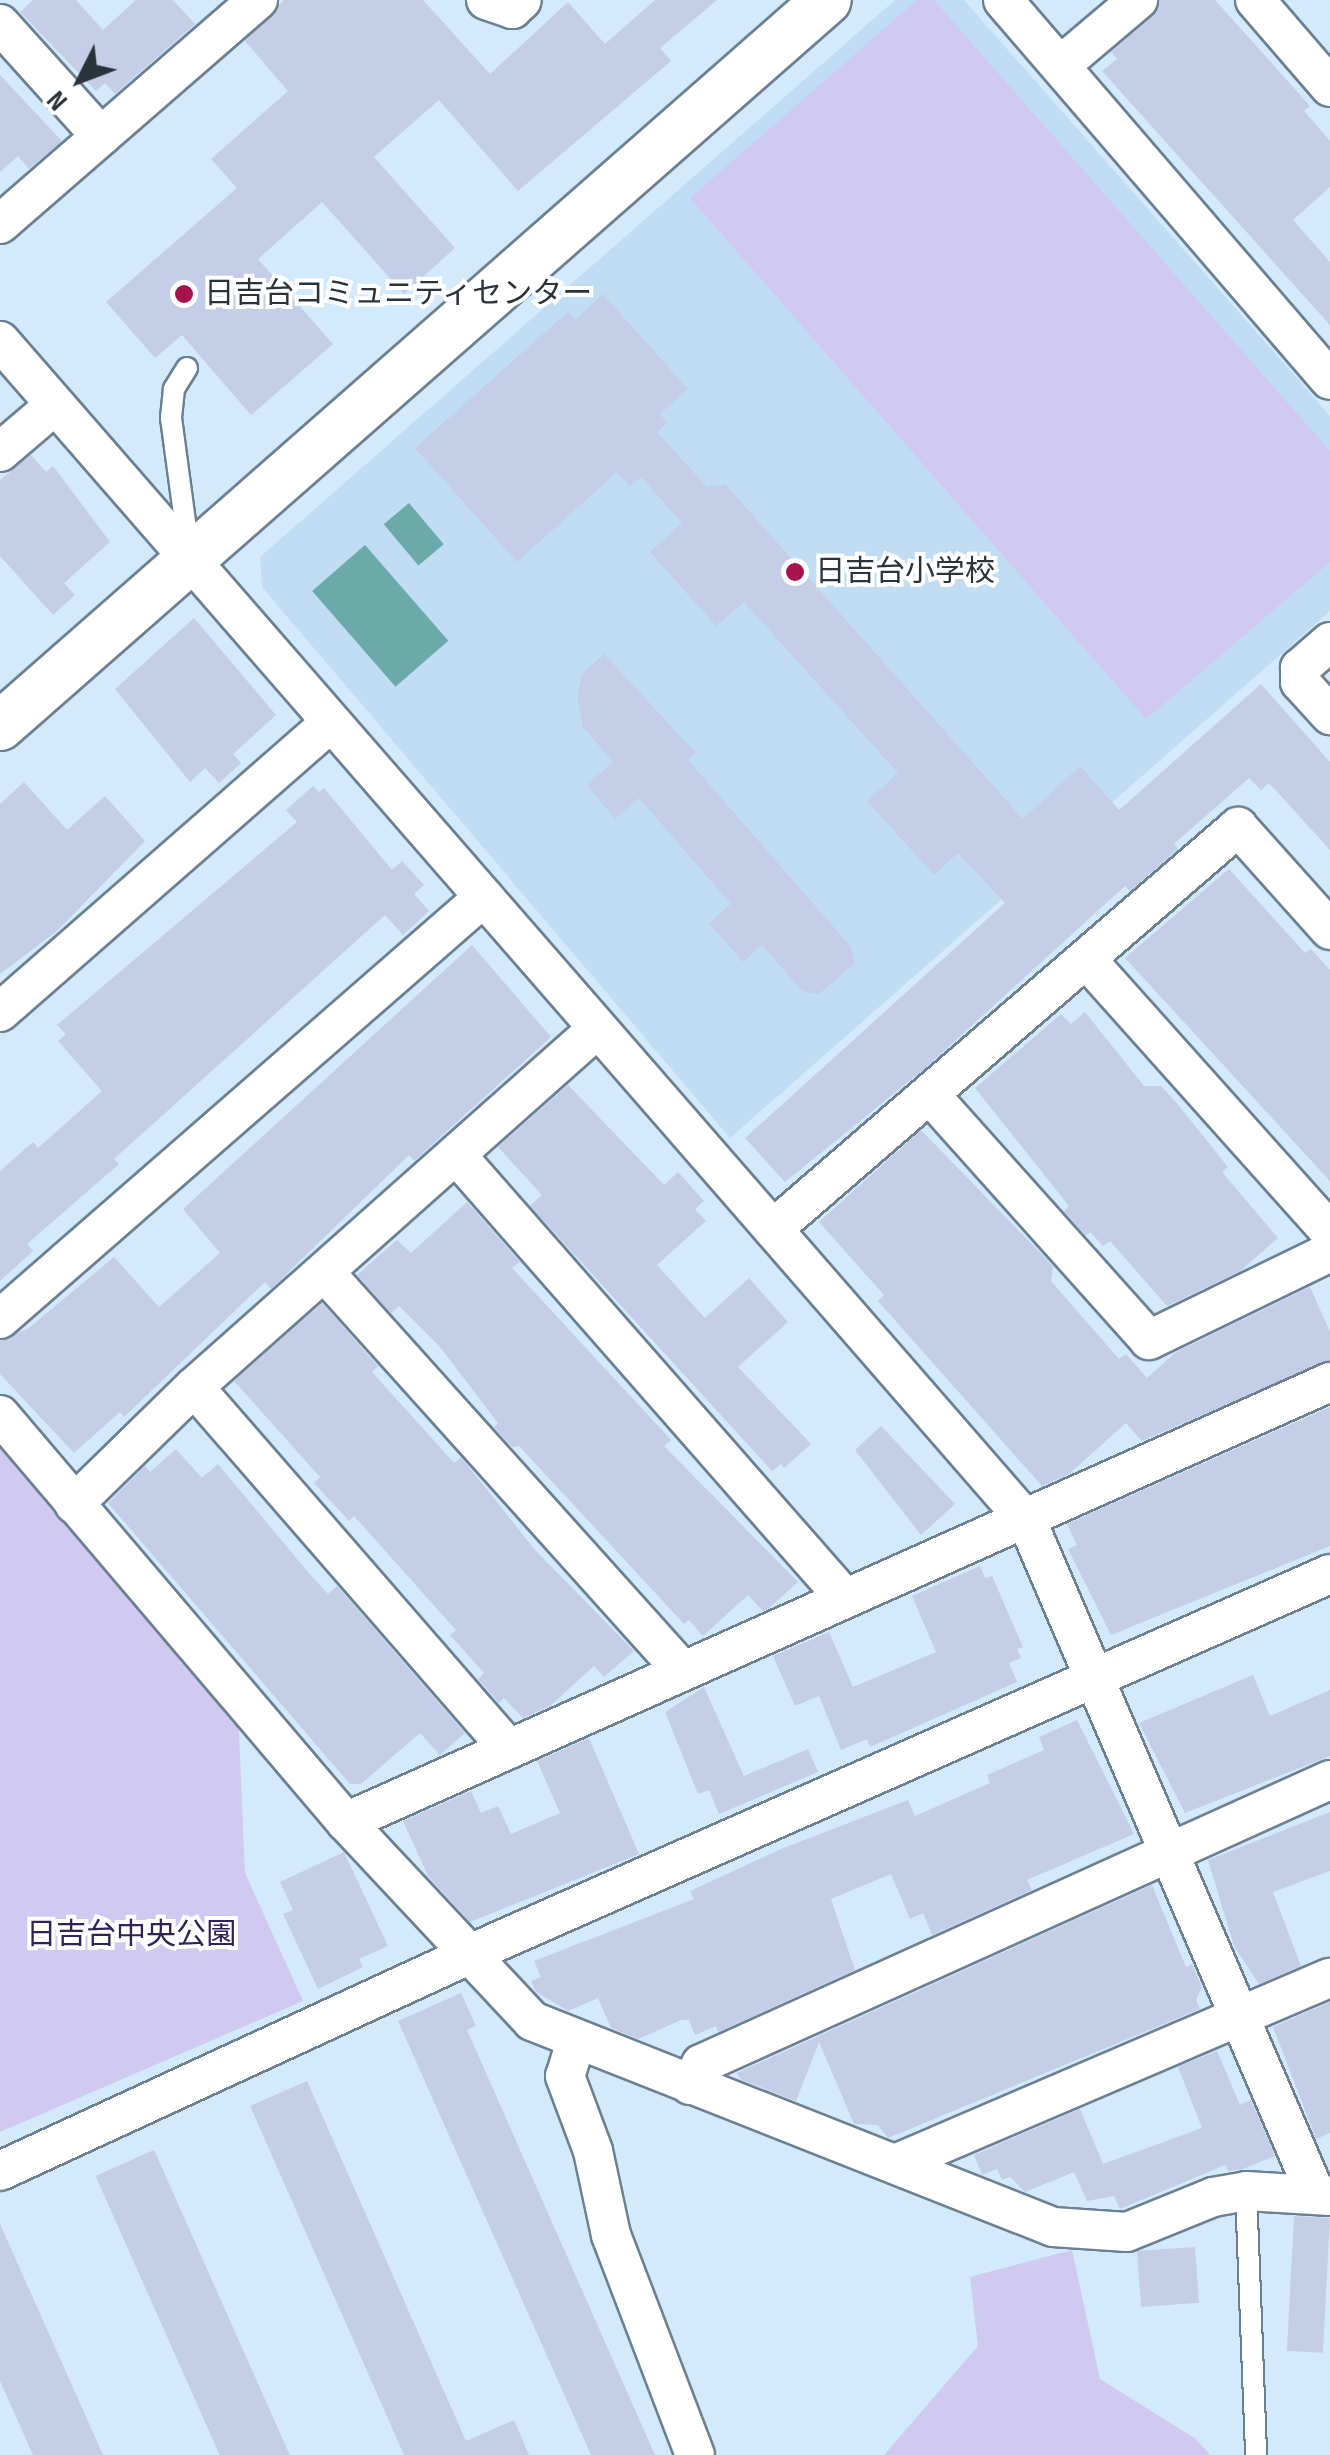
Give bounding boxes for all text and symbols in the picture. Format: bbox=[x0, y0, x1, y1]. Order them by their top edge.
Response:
north arrow bbox=[30, 30, 130, 130]
text: N bbox=[40, 84, 75, 117]
place label: 日吉台コミュニティセンター bbox=[204, 276, 594, 312]
marker: 日吉台コミュニティセンター bbox=[173, 283, 195, 305]
place label: 日吉台小学校 bbox=[815, 554, 995, 590]
marker: 日吉台小学校 bbox=[784, 561, 806, 583]
park label: 日吉台中央公園 bbox=[26, 1917, 236, 1953]

